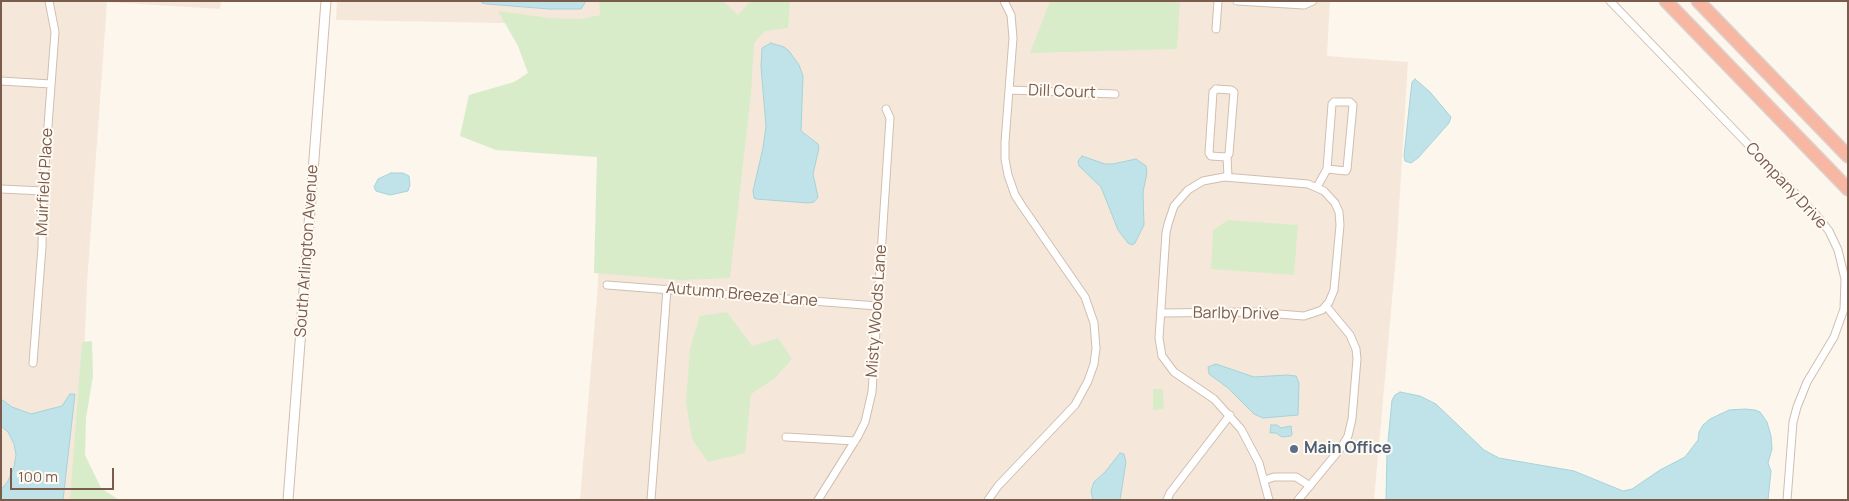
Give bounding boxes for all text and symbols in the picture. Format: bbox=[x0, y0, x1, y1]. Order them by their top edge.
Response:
street label: Dill Court bbox=[1028, 81, 1096, 103]
street label: Muirfield Place bbox=[33, 128, 57, 236]
street label: Company Drive bbox=[1741, 139, 1831, 233]
street label: South Arlington Avenue bbox=[291, 164, 323, 338]
street label: Misty Woods Lane bbox=[863, 244, 891, 378]
street label: Autumn Breeze Lane bbox=[665, 279, 819, 311]
street label: Barlby Drive bbox=[1193, 304, 1279, 324]
place label: Main Office bbox=[1304, 439, 1391, 459]
marker: Main Office bbox=[1288, 443, 1300, 455]
scale bar bbox=[12, 458, 116, 490]
text: 100 m bbox=[18, 466, 58, 487]

